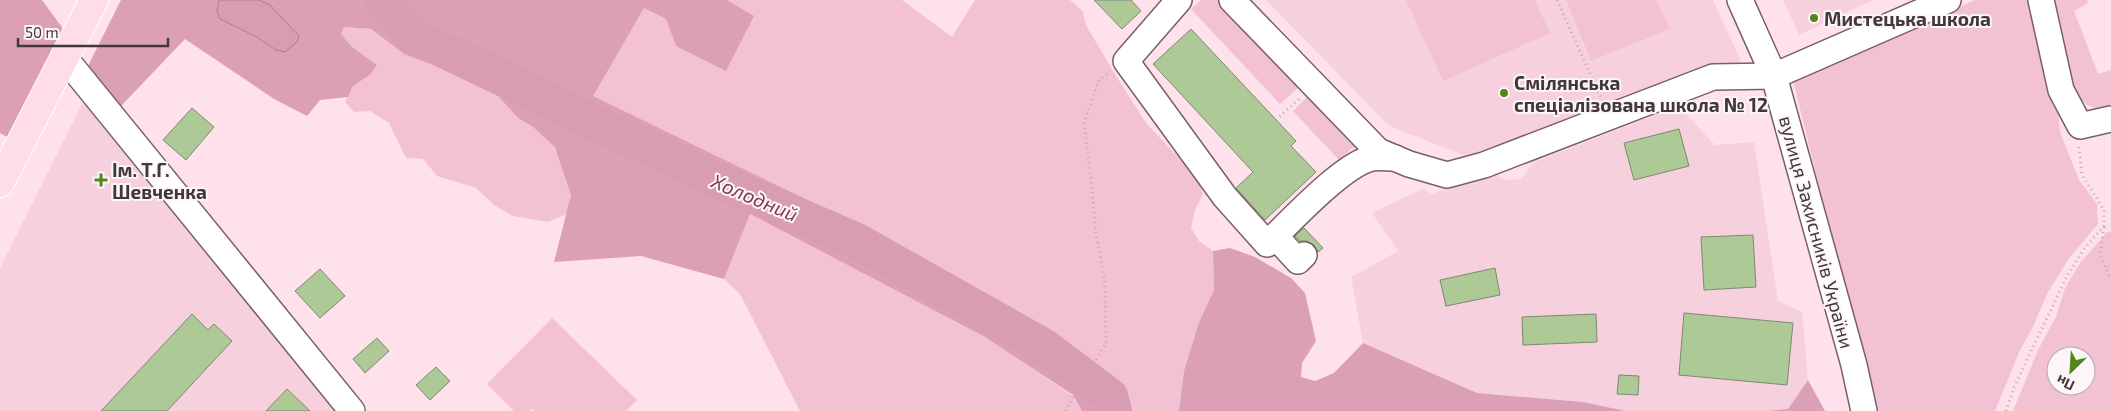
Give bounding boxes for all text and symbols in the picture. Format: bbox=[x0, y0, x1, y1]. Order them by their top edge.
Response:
place label: Мистецька школа bbox=[1824, 7, 1991, 30]
marker: Мистецька школа bbox=[1808, 12, 1820, 24]
scale bar bbox=[18, 15, 168, 47]
text: 50 m bbox=[25, 23, 59, 41]
place label: Смілянська спеціалізована школа № 12 bbox=[1514, 71, 1768, 116]
marker: Смілянська спеціалізована школа № 12 bbox=[1498, 87, 1510, 99]
street label: вулиця Захисників України bbox=[1774, 113, 1859, 351]
place label: Ім. Т.Г. Шевченка bbox=[112, 158, 207, 203]
water label: Холодний bbox=[707, 168, 802, 226]
marker: Ім. Т.Г. Шевченка bbox=[94, 173, 108, 187]
north arrow bbox=[2046, 346, 2096, 396]
text: Пн bbox=[2053, 372, 2077, 395]

